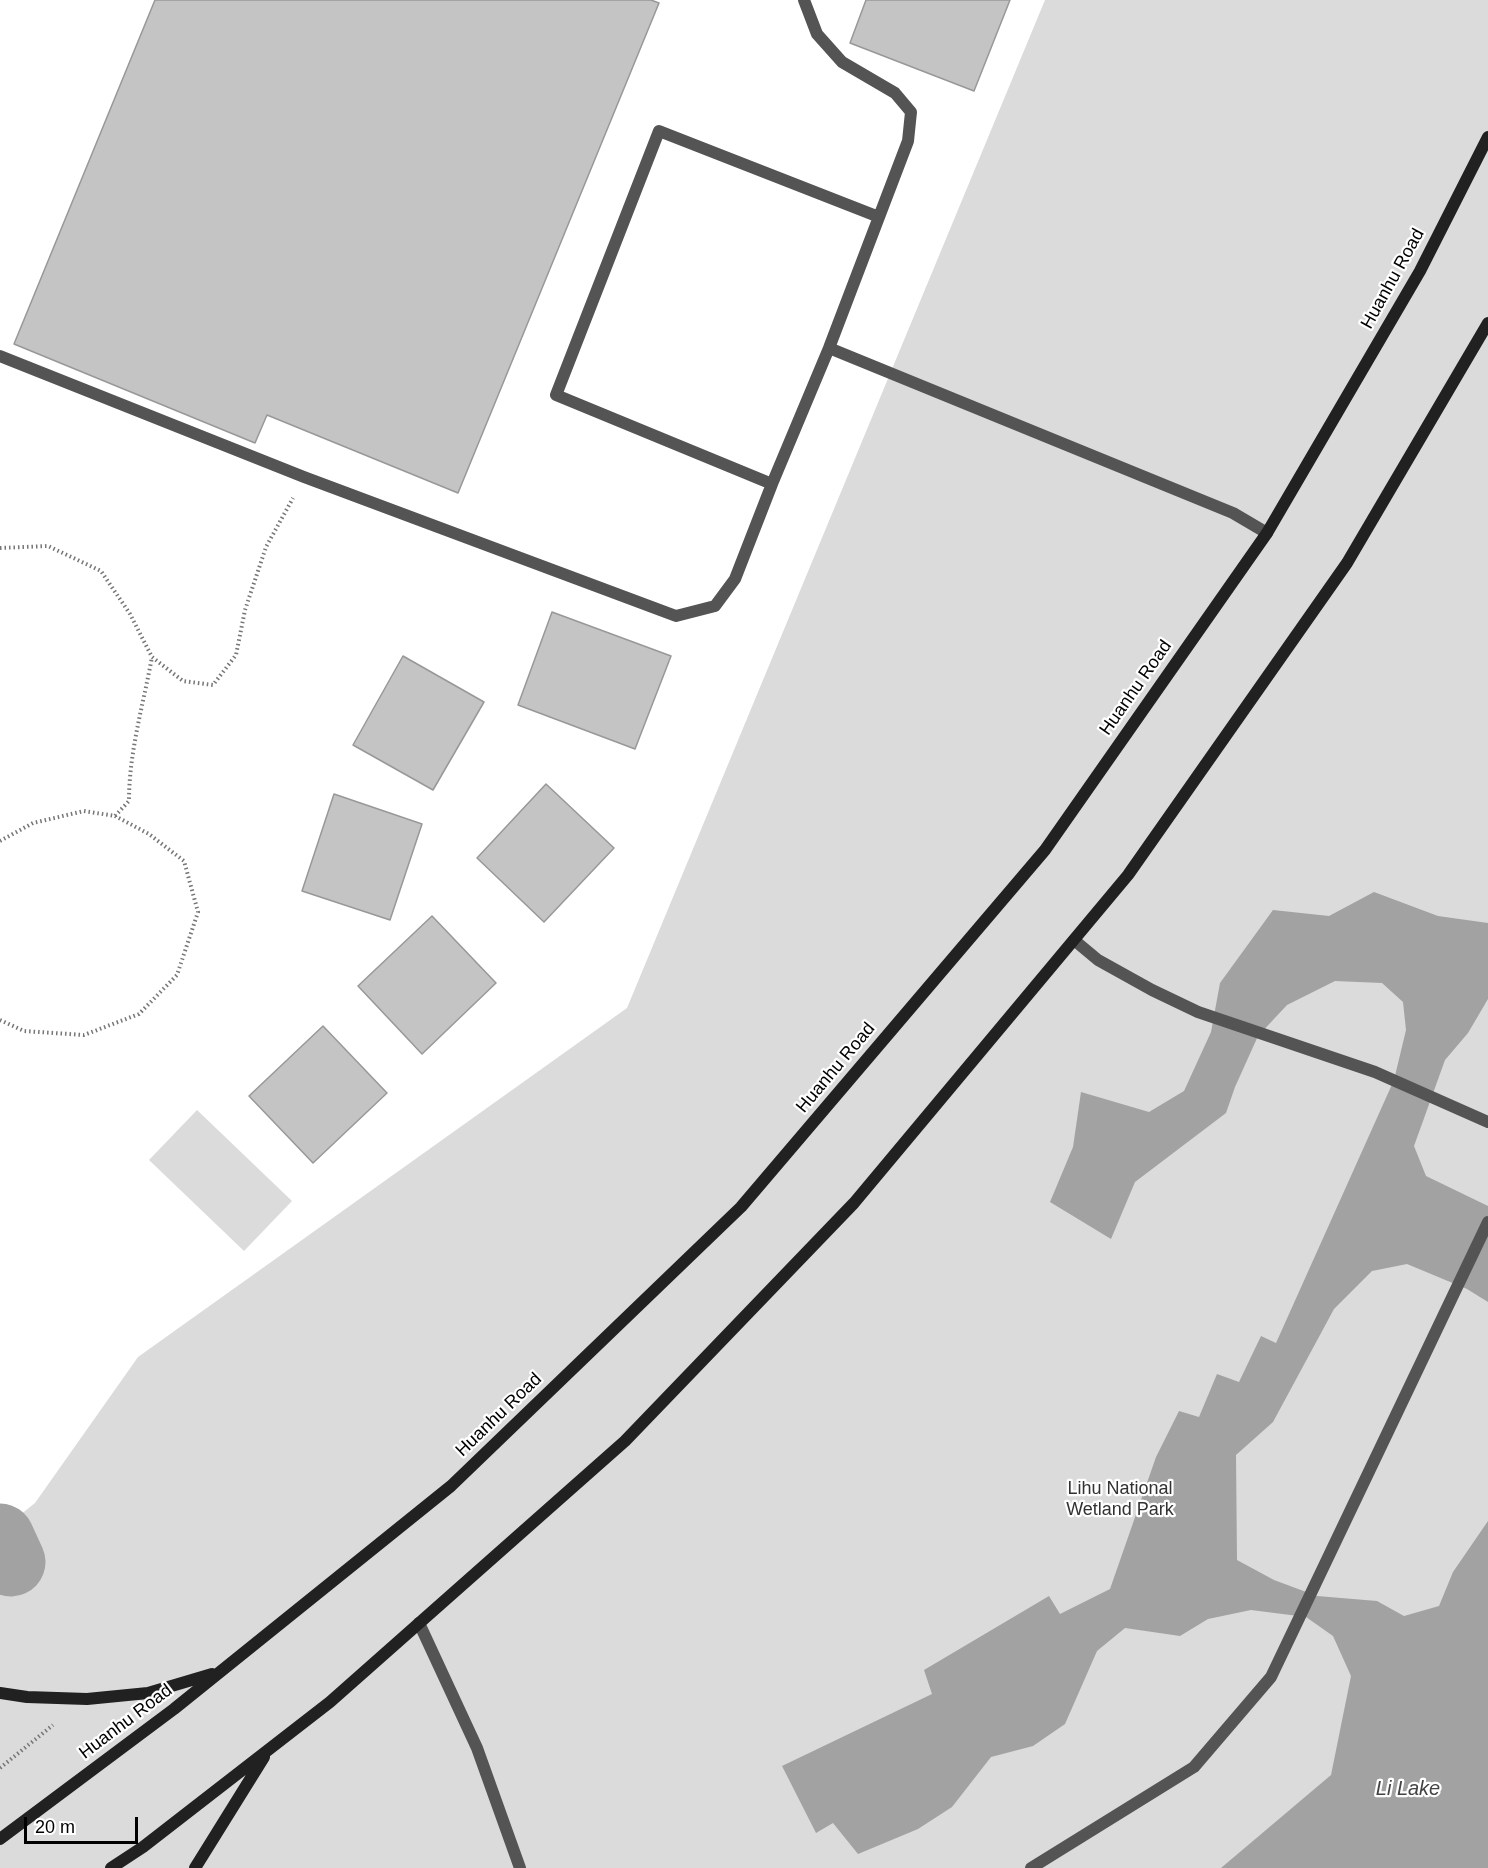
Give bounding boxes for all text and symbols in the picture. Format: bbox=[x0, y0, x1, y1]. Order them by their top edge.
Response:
street label: Huanhu Road bbox=[1357, 225, 1429, 333]
street label: Huanhu Road bbox=[1095, 636, 1177, 740]
street label: Huanhu Road bbox=[792, 1019, 880, 1117]
street label: Huanhu Road bbox=[452, 1369, 546, 1461]
park label: Lihu National Wetland Park bbox=[1066, 1478, 1174, 1520]
street label: Huanhu Road bbox=[75, 1680, 177, 1764]
water label: Li Lake bbox=[1376, 1777, 1440, 1801]
scale bar bbox=[27, 1805, 141, 1843]
text: 20 m bbox=[35, 1817, 75, 1837]

